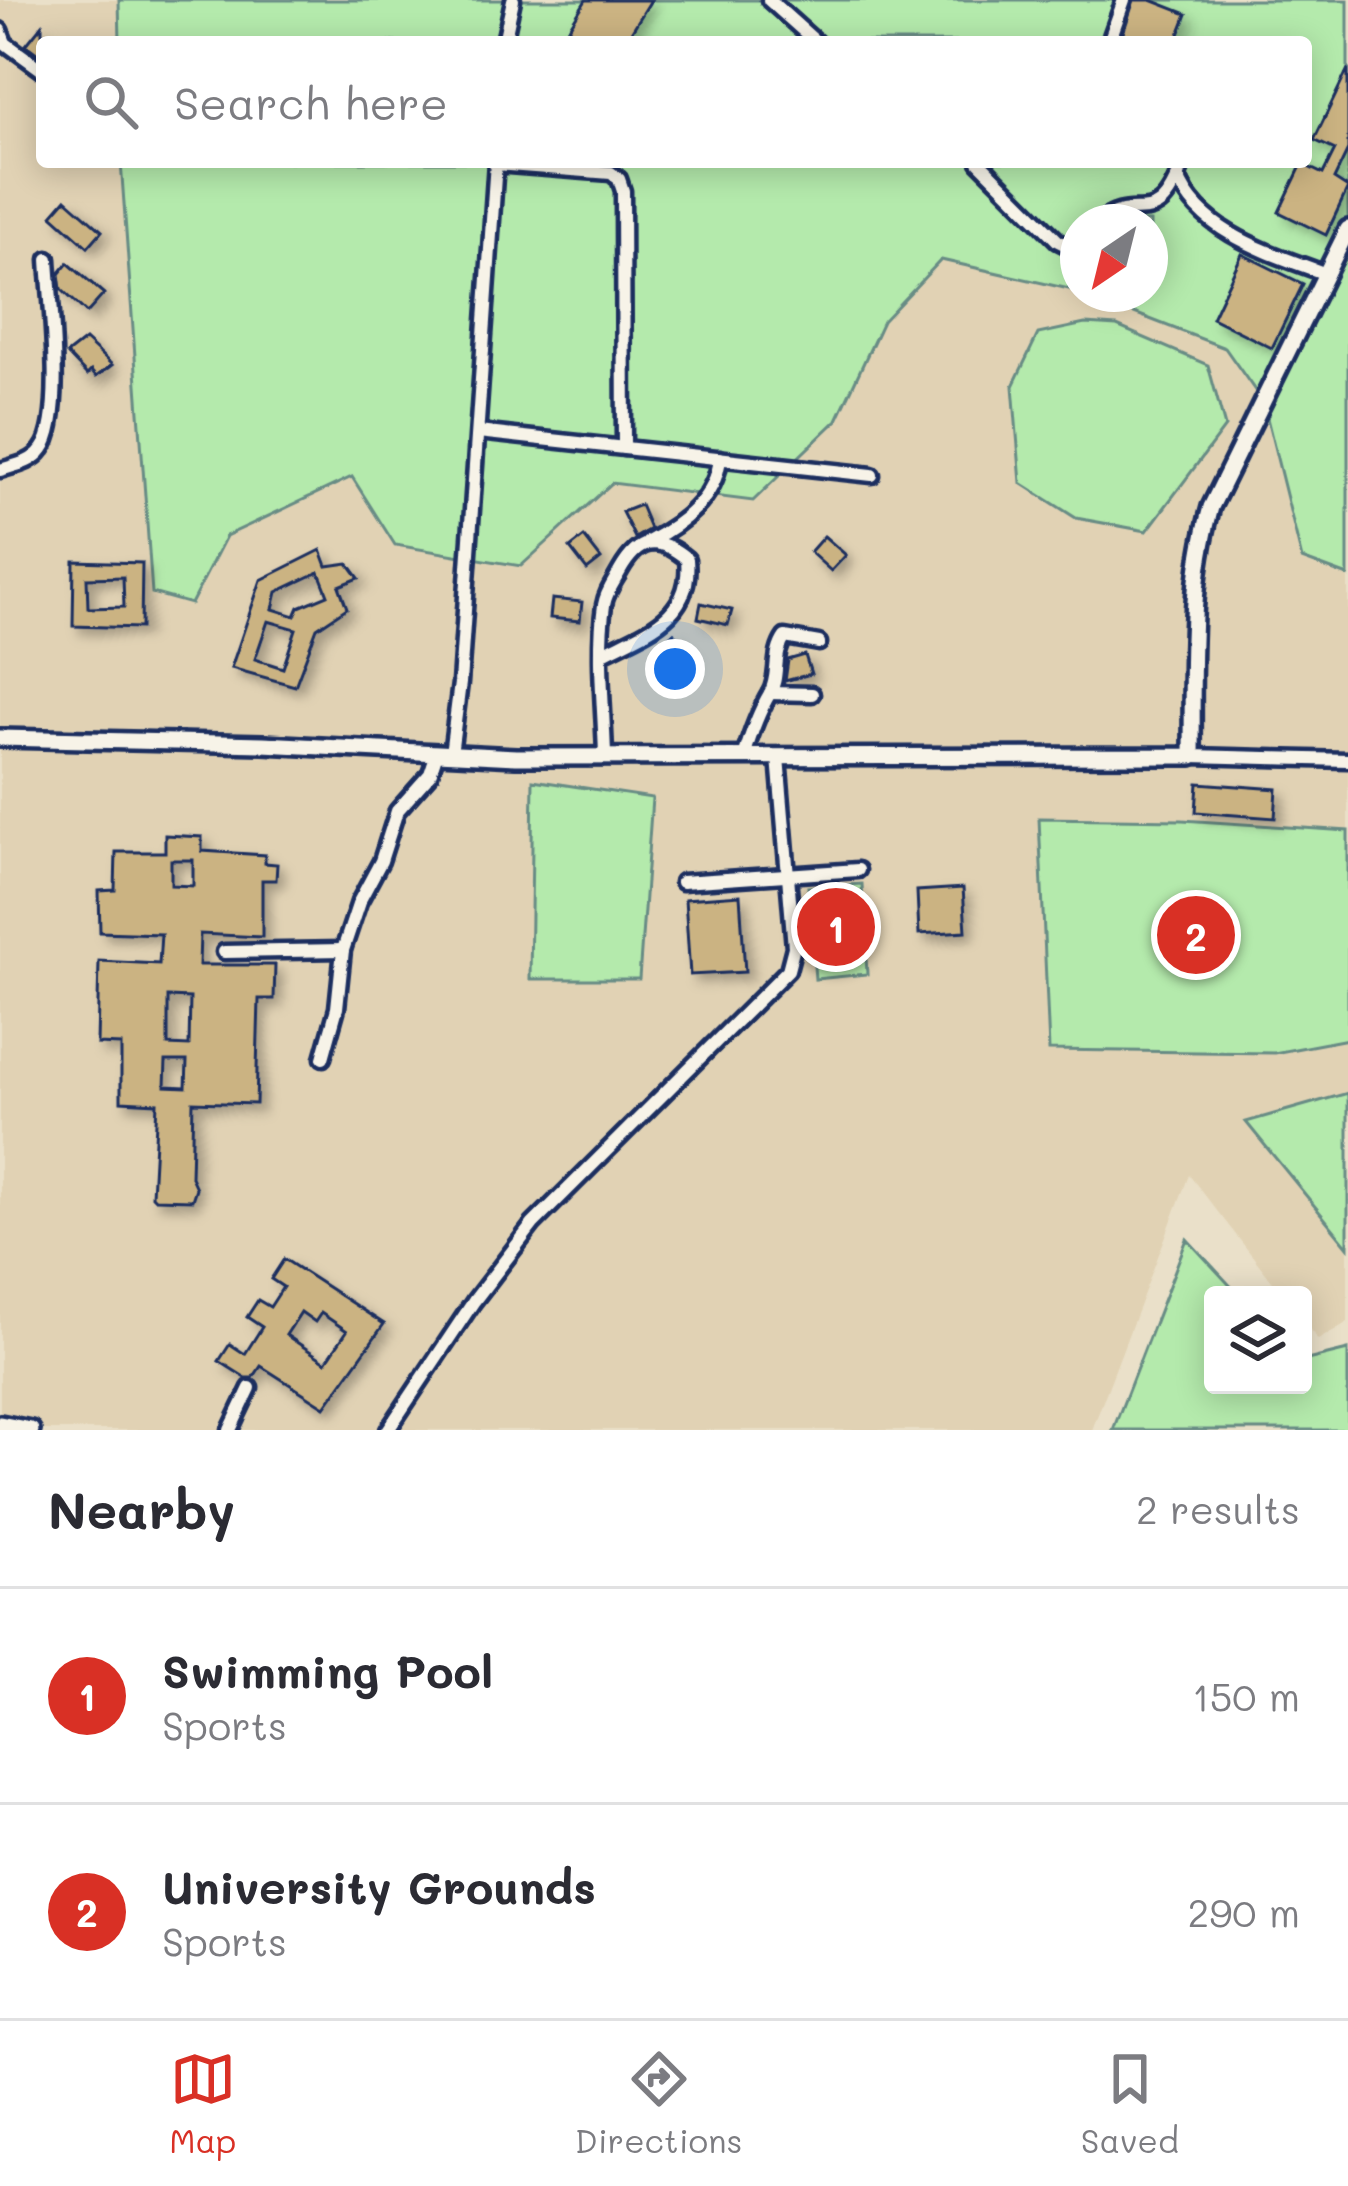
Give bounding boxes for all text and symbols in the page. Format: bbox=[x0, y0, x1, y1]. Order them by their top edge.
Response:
search box bbox=[36, 36, 1312, 168]
icon: search bbox=[78, 69, 144, 135]
text: Search here bbox=[174, 73, 448, 131]
north arrow bbox=[1060, 204, 1168, 312]
your location bbox=[645, 639, 705, 699]
pin: 1 bbox=[797, 882, 875, 972]
pin: 2 bbox=[1157, 890, 1235, 980]
map controls bbox=[1204, 1286, 1312, 1394]
button: layers bbox=[1204, 1286, 1312, 1394]
text: Nearby bbox=[48, 1475, 235, 1542]
text: 2 results bbox=[1136, 1483, 1300, 1534]
text: Swimming Pool bbox=[162, 1641, 493, 1699]
text: 1 bbox=[78, 1670, 96, 1721]
text: 150 m bbox=[1192, 1670, 1300, 1721]
text: Sports bbox=[162, 1699, 287, 1750]
text: University Grounds bbox=[162, 1857, 596, 1915]
text: 2 bbox=[76, 1886, 98, 1937]
text: 290 m bbox=[1188, 1886, 1300, 1937]
text: Sports bbox=[162, 1915, 287, 1966]
tab: Map bbox=[169, 2046, 236, 2161]
tab: Directions bbox=[575, 2046, 742, 2161]
tab: Saved bbox=[1081, 2046, 1179, 2161]

